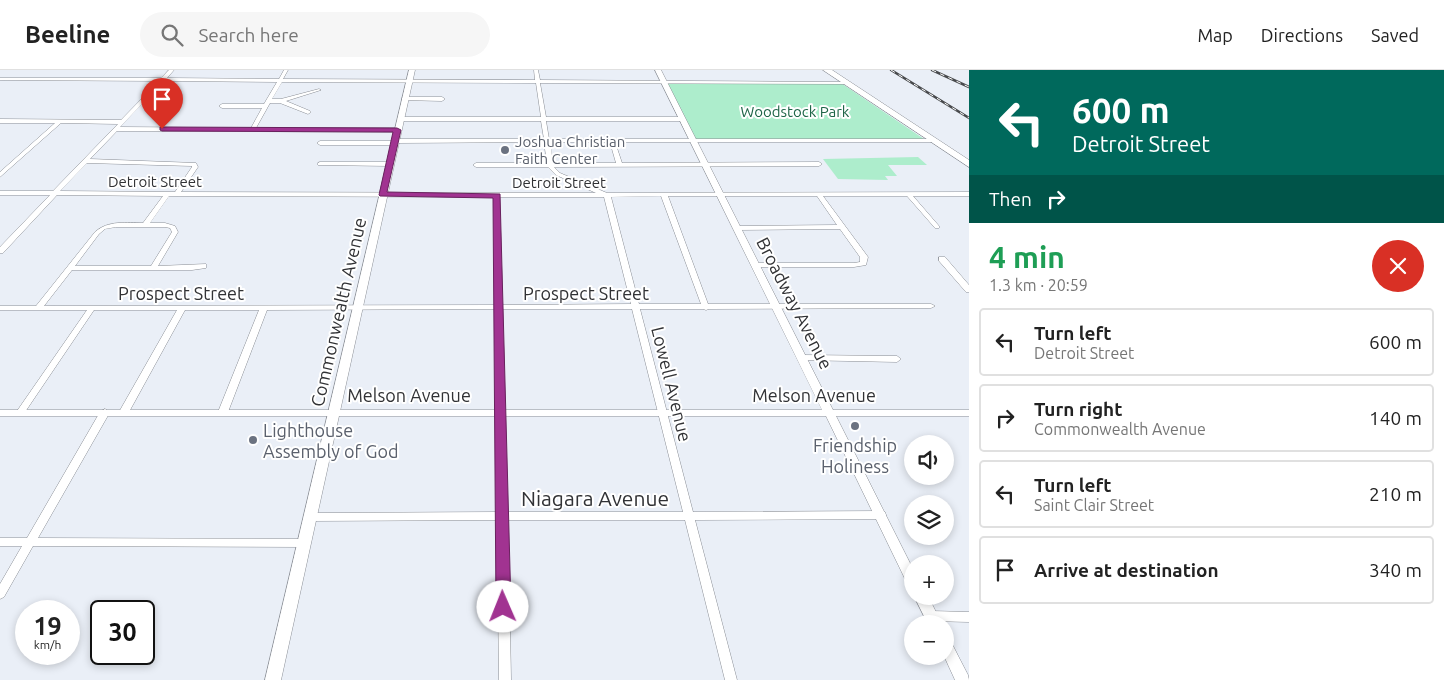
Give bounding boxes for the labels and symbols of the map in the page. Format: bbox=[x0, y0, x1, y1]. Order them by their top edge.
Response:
pin bbox=[141, 78, 183, 129]
park label: Woodstock Park bbox=[741, 103, 850, 120]
place label: Joshua Christian Faith Center bbox=[515, 133, 625, 167]
marker: Joshua Christian Faith Center bbox=[499, 144, 511, 156]
street label: Detroit Street bbox=[108, 173, 202, 190]
street label: Detroit Street bbox=[512, 174, 606, 191]
street label: Commonwealth Avenue bbox=[307, 216, 369, 408]
street label: Broadway Avenue bbox=[753, 234, 837, 372]
street label: Prospect Street bbox=[118, 283, 244, 303]
street label: Prospect Street bbox=[523, 283, 649, 303]
street label: Lowell Avenue bbox=[648, 324, 696, 444]
street label: Melson Avenue bbox=[347, 385, 471, 405]
street label: Melson Avenue bbox=[752, 385, 876, 405]
place label: Lighthouse Assembly of God bbox=[263, 420, 399, 461]
marker: Friendship Holiness bbox=[849, 420, 861, 432]
marker: Lighthouse Assembly of God bbox=[247, 434, 259, 446]
place label: Friendship Holiness bbox=[813, 435, 897, 476]
street label: Niagara Avenue bbox=[521, 486, 669, 510]
position arrow bbox=[476, 580, 528, 632]
speed limit sign: 30 bbox=[90, 600, 155, 665]

